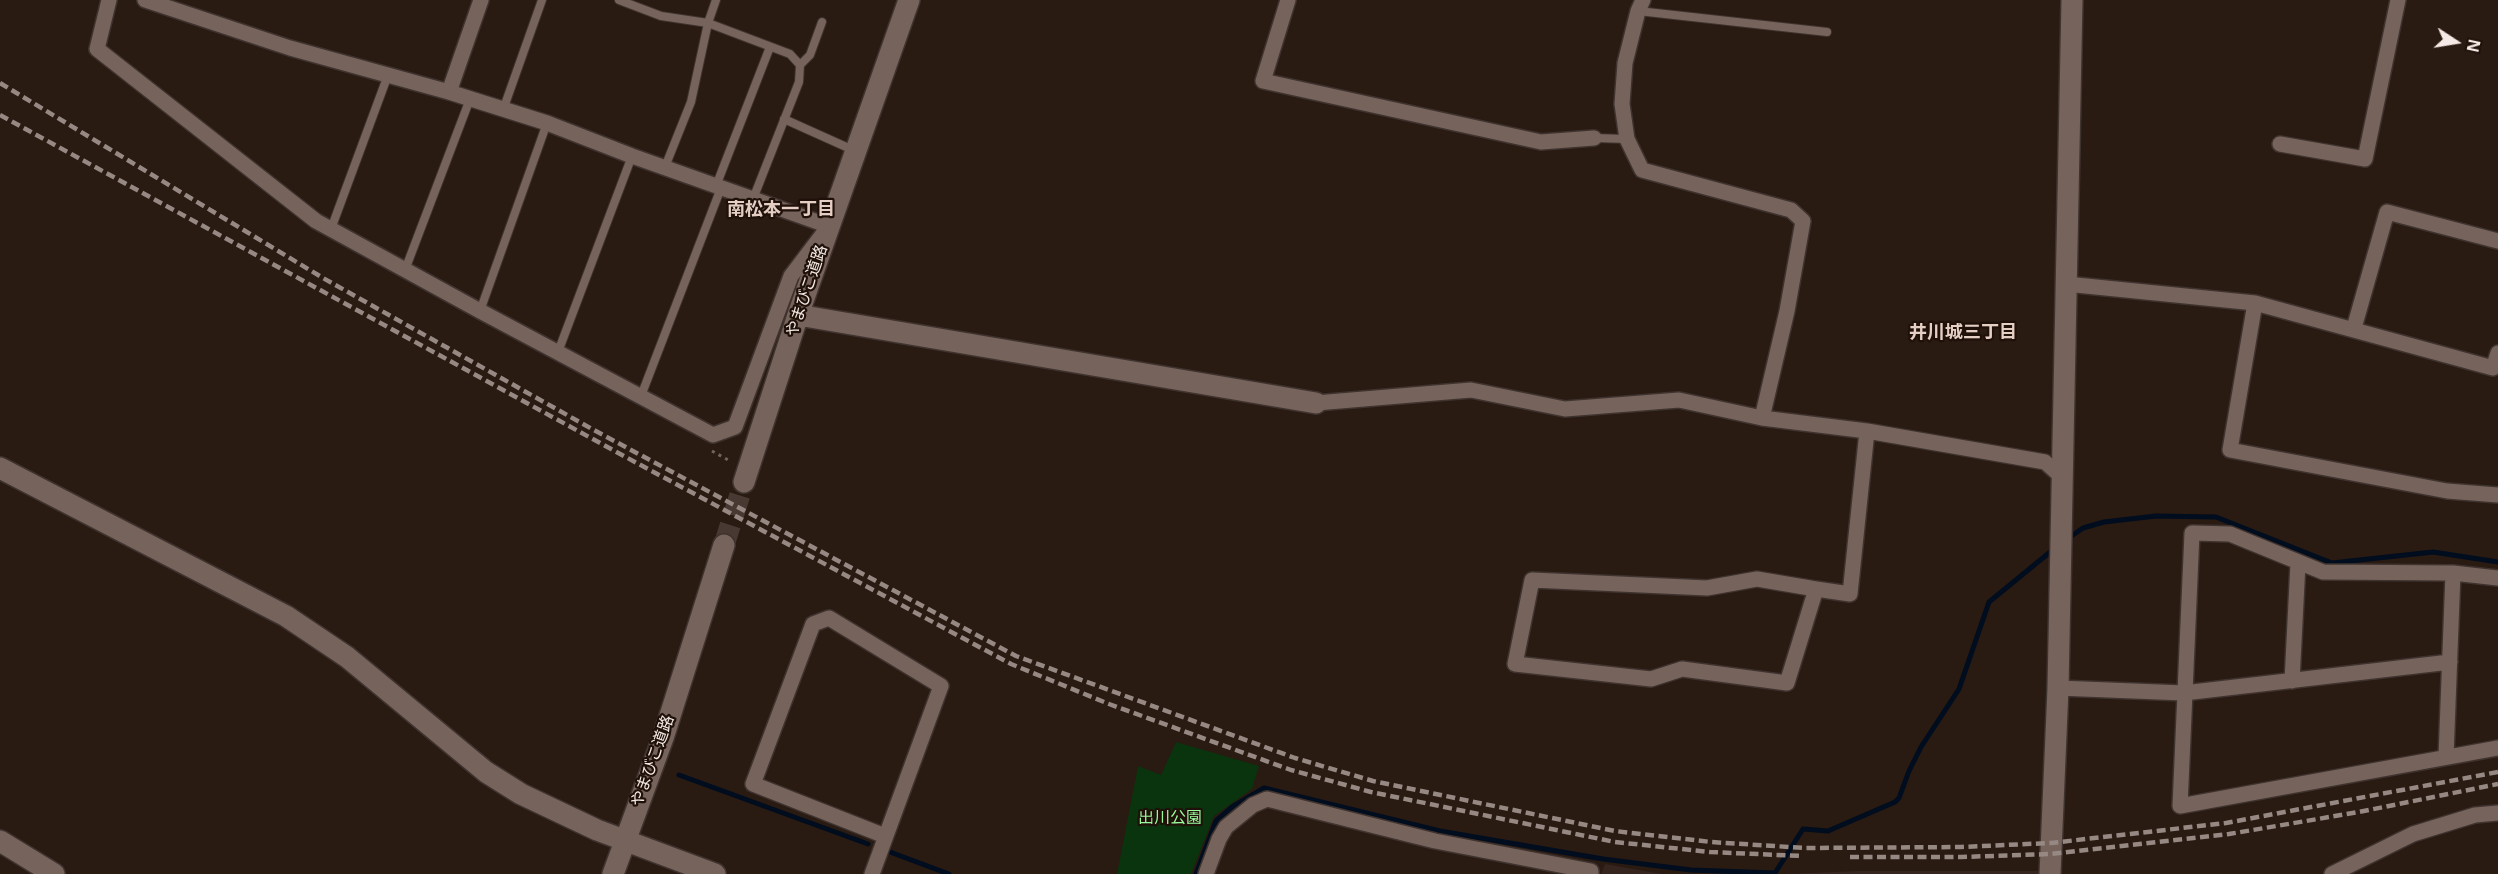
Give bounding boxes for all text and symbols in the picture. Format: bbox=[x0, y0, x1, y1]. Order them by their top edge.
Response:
north arrow bbox=[2426, 12, 2486, 72]
text: N bbox=[2461, 37, 2486, 54]
district label: 南松本一丁目 bbox=[727, 199, 835, 221]
street label: やまびこ道路 bbox=[782, 242, 832, 340]
district label: 井川城三丁目 bbox=[1909, 322, 2017, 344]
street label: やまびこ道路 bbox=[628, 713, 678, 809]
park label: 出川公園 bbox=[1138, 808, 1202, 828]

